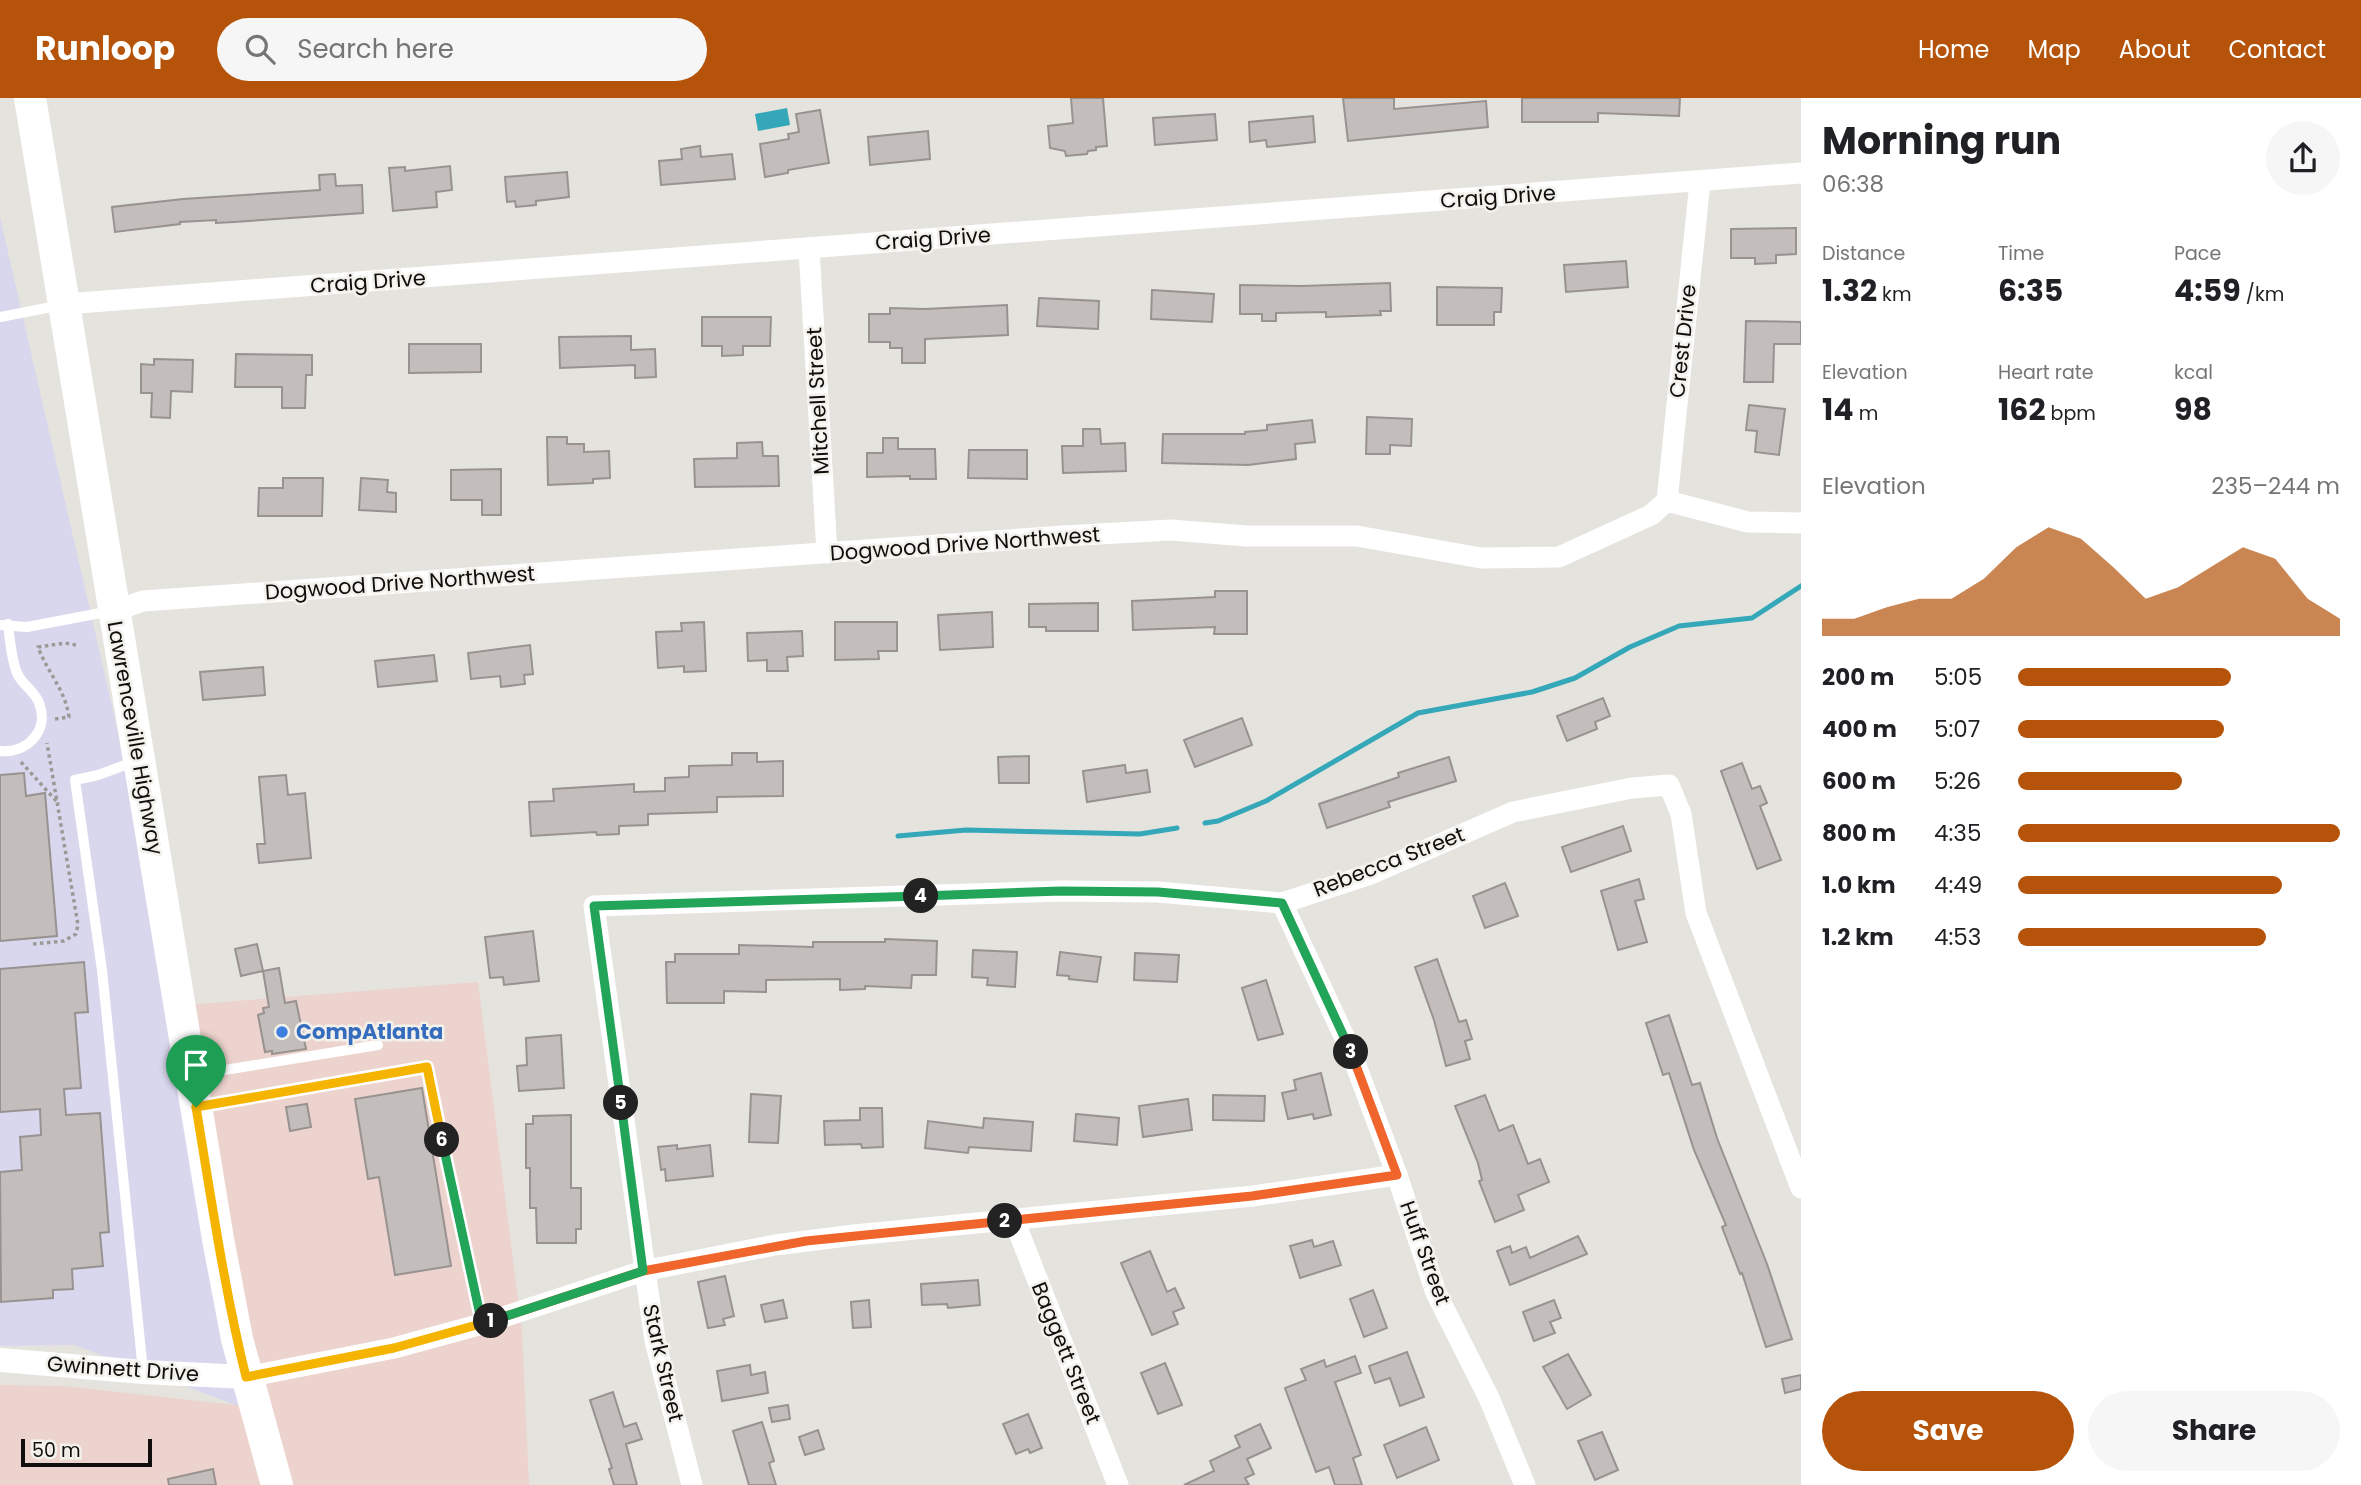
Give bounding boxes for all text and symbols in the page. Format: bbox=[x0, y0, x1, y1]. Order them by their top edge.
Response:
search box bbox=[217, 18, 707, 81]
text: Runloop bbox=[35, 25, 175, 72]
icon: search bbox=[241, 30, 279, 68]
text: Search here bbox=[297, 31, 454, 67]
text: Home bbox=[1918, 33, 1990, 66]
text: Map bbox=[2028, 33, 2081, 66]
text: About bbox=[2119, 33, 2190, 66]
text: Contact bbox=[2228, 33, 2326, 66]
text: Morning run bbox=[1822, 114, 2061, 167]
button: share bbox=[2266, 121, 2340, 195]
text: 06:38 bbox=[1822, 168, 1884, 200]
street label: Craig Drive bbox=[1439, 178, 1557, 215]
street label: Craig Drive bbox=[874, 220, 992, 257]
text: Distance bbox=[1822, 240, 1905, 267]
text: Time bbox=[1998, 240, 2044, 267]
text: Pace bbox=[2174, 240, 2221, 267]
street label: Craig Drive bbox=[309, 263, 427, 300]
text: 1.32 bbox=[1822, 269, 1877, 312]
text: 6:35 bbox=[1998, 269, 2063, 312]
text: 4:59 bbox=[2174, 269, 2241, 312]
text: km bbox=[1877, 281, 1911, 308]
text: /km bbox=[2241, 281, 2284, 308]
street label: Crest Drive bbox=[1662, 283, 1703, 399]
street label: Mitchell Street bbox=[799, 327, 836, 475]
text: Elevation bbox=[1822, 359, 1908, 386]
text: Heart rate bbox=[1998, 359, 2093, 386]
text: kcal bbox=[2174, 359, 2213, 386]
text: 14 bbox=[1822, 388, 1854, 431]
text: 162 bbox=[1998, 388, 2046, 431]
text: 98 bbox=[2174, 388, 2212, 431]
text: m bbox=[1854, 400, 1878, 427]
text: bpm bbox=[2046, 400, 2096, 427]
text: Elevation bbox=[1822, 470, 1926, 502]
text: 235–244 m bbox=[2211, 470, 2340, 502]
street label: Dogwood Drive Northwest bbox=[829, 520, 1101, 567]
street label: Dogwood Drive Northwest bbox=[264, 559, 536, 606]
street label: Lawrenceville Highway bbox=[101, 619, 170, 857]
text: 200 m bbox=[1822, 661, 1894, 693]
text: 5:05 bbox=[1934, 661, 1982, 693]
text: 400 m bbox=[1822, 713, 1897, 745]
text: 5:07 bbox=[1934, 713, 1980, 745]
text: 600 m bbox=[1822, 765, 1896, 797]
text: 5:26 bbox=[1934, 765, 1981, 797]
text: 800 m bbox=[1822, 817, 1896, 849]
text: 4:35 bbox=[1934, 817, 1981, 849]
street label: Rebecca Street bbox=[1309, 819, 1469, 904]
text: 1.0 km bbox=[1822, 869, 1896, 901]
text: 4:49 bbox=[1934, 869, 1982, 901]
pin: 4 bbox=[904, 878, 939, 914]
text: 4 bbox=[914, 882, 927, 909]
text: 1.2 km bbox=[1822, 921, 1894, 953]
text: 4:53 bbox=[1934, 921, 1981, 953]
place label: CompAtlanta bbox=[296, 1017, 443, 1046]
marker: CompAtlanta bbox=[274, 1024, 290, 1040]
pin: 3 bbox=[1334, 1034, 1368, 1070]
pin bbox=[166, 1035, 226, 1107]
text: 3 bbox=[1345, 1038, 1356, 1065]
icon: arrive bbox=[177, 1046, 215, 1084]
pin: 5 bbox=[604, 1086, 638, 1121]
text: 5 bbox=[614, 1089, 627, 1116]
pin: 6 bbox=[424, 1122, 460, 1158]
text: 6 bbox=[435, 1126, 448, 1153]
street label: Huff Street bbox=[1393, 1197, 1458, 1309]
pin: 2 bbox=[988, 1204, 1023, 1238]
text: 2 bbox=[999, 1207, 1010, 1234]
street label: Baggett Street bbox=[1025, 1277, 1108, 1428]
street label: Stark Street bbox=[636, 1301, 691, 1425]
pin: 1 bbox=[474, 1304, 508, 1338]
text: 1 bbox=[487, 1307, 494, 1334]
street label: Gwinnett Drive bbox=[46, 1349, 200, 1388]
button: Save bbox=[1822, 1391, 2074, 1471]
button: Share bbox=[2088, 1391, 2340, 1471]
scale bar bbox=[21, 1436, 152, 1468]
text: 50 m bbox=[32, 1437, 81, 1464]

